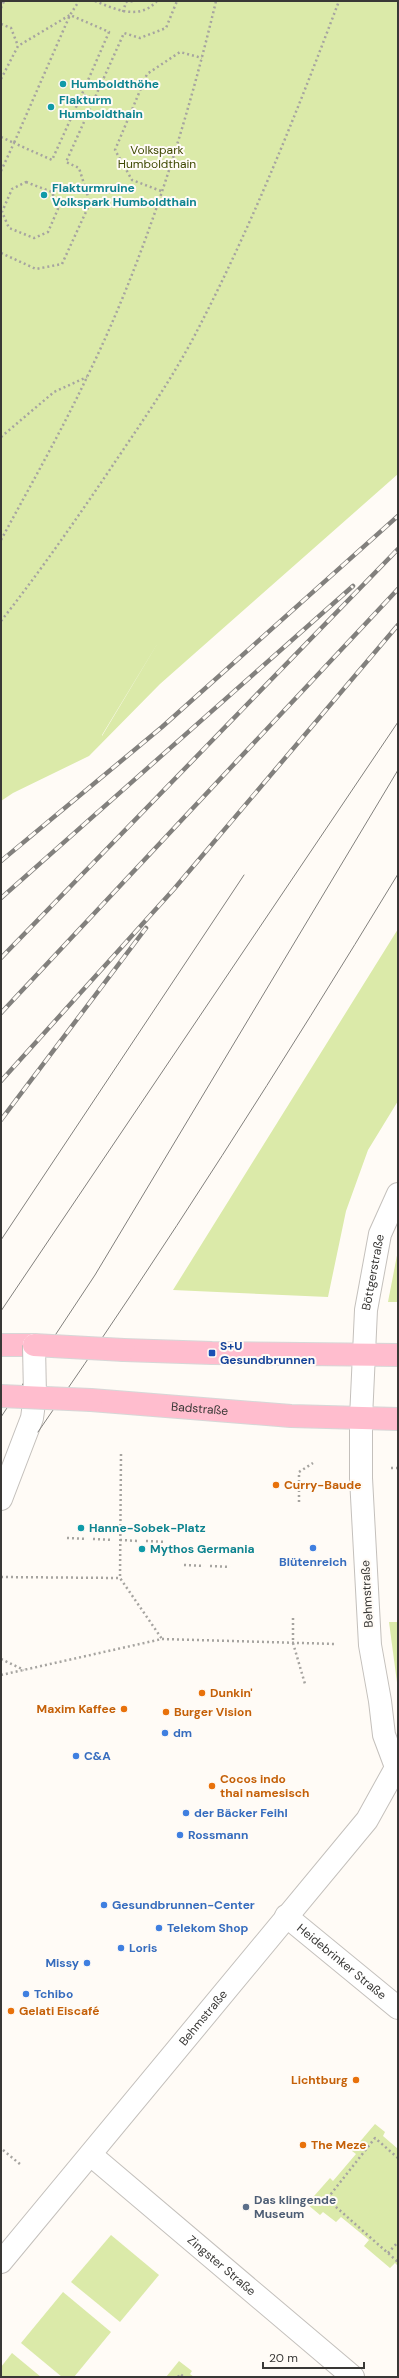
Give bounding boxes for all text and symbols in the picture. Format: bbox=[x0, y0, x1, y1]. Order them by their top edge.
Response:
place label: Humboldthöhe bbox=[71, 76, 159, 92]
marker: Humboldthöhe bbox=[58, 79, 68, 89]
place label: Flakturm Humboldthain bbox=[59, 92, 143, 122]
marker: Flakturm Humboldthain bbox=[46, 102, 56, 112]
park label: Volkspark Humboldthain bbox=[118, 142, 196, 172]
place label: Flakturmruine Volkspark Humboldthain bbox=[52, 180, 197, 210]
marker: Flakturmruine Volkspark Humboldthain bbox=[39, 190, 49, 200]
street label: Böttgerstraße bbox=[358, 1233, 388, 1312]
place label: S+U Gesundbrunnen bbox=[220, 1338, 315, 1368]
marker: S+U Gesundbrunnen bbox=[207, 1348, 217, 1358]
street label: Badstraße bbox=[170, 1398, 229, 1419]
place label: Curry-Baude bbox=[284, 1477, 361, 1493]
marker: Curry-Baude bbox=[271, 1480, 281, 1490]
place label: Hanne-Sobek-Platz bbox=[89, 1520, 206, 1536]
marker: Hanne-Sobek-Platz bbox=[76, 1523, 86, 1533]
place label: Mythos Germania bbox=[150, 1541, 255, 1557]
marker: Blütenreich bbox=[308, 1543, 318, 1553]
marker: Mythos Germania bbox=[137, 1544, 147, 1554]
place label: Blütenreich bbox=[279, 1554, 347, 1570]
street label: Behmstraße bbox=[357, 1560, 377, 1628]
place label: Dunkin' bbox=[210, 1685, 253, 1701]
marker: Dunkin' bbox=[197, 1688, 207, 1698]
place label: Maxim Kaffee bbox=[37, 1701, 116, 1717]
marker: Maxim Kaffee bbox=[119, 1704, 129, 1714]
place label: Burger Vision bbox=[174, 1704, 252, 1720]
marker: Burger Vision bbox=[161, 1707, 171, 1717]
place label: dm bbox=[173, 1725, 192, 1741]
marker: dm bbox=[160, 1728, 170, 1738]
place label: C&A bbox=[84, 1748, 111, 1764]
marker: C&A bbox=[71, 1751, 81, 1761]
place label: Cocos indo thai namesisch bbox=[220, 1771, 309, 1801]
marker: Cocos indo thai namesisch bbox=[207, 1781, 217, 1791]
place label: der Bäcker Feihl bbox=[194, 1805, 288, 1821]
marker: der Bäcker Feihl bbox=[181, 1808, 191, 1818]
place label: Rossmann bbox=[188, 1827, 248, 1843]
marker: Rossmann bbox=[175, 1830, 185, 1840]
place label: Gesundbrunnen-Center bbox=[112, 1897, 255, 1913]
marker: Gesundbrunnen-Center bbox=[99, 1900, 109, 1910]
place label: Telekom Shop bbox=[167, 1920, 249, 1936]
street label: Heidebrinker Straße bbox=[294, 1920, 390, 2003]
marker: Telekom Shop bbox=[154, 1923, 164, 1933]
place label: Loris bbox=[129, 1940, 157, 1956]
marker: Loris bbox=[116, 1943, 126, 1953]
place label: Missy bbox=[45, 1955, 80, 1971]
marker: Missy bbox=[82, 1958, 92, 1968]
place label: Tchibo bbox=[34, 1986, 73, 2002]
street label: Behmstraße bbox=[175, 1987, 231, 2049]
marker: Tchibo bbox=[21, 1989, 31, 1999]
place label: Gelati Eiscafé bbox=[19, 2003, 99, 2019]
marker: Gelati Eiscafé bbox=[6, 2006, 16, 2016]
place label: Lichtburg bbox=[291, 2072, 348, 2088]
marker: Lichtburg bbox=[351, 2075, 361, 2085]
place label: The Meze bbox=[311, 2137, 367, 2153]
marker: The Meze bbox=[298, 2140, 308, 2150]
place label: Das klingende Museum bbox=[254, 2192, 336, 2222]
marker: Das klingende Museum bbox=[241, 2202, 251, 2212]
street label: Zingster Straße bbox=[184, 2232, 259, 2299]
scale bar bbox=[263, 2344, 364, 2370]
text: 20 m bbox=[269, 2350, 298, 2366]

